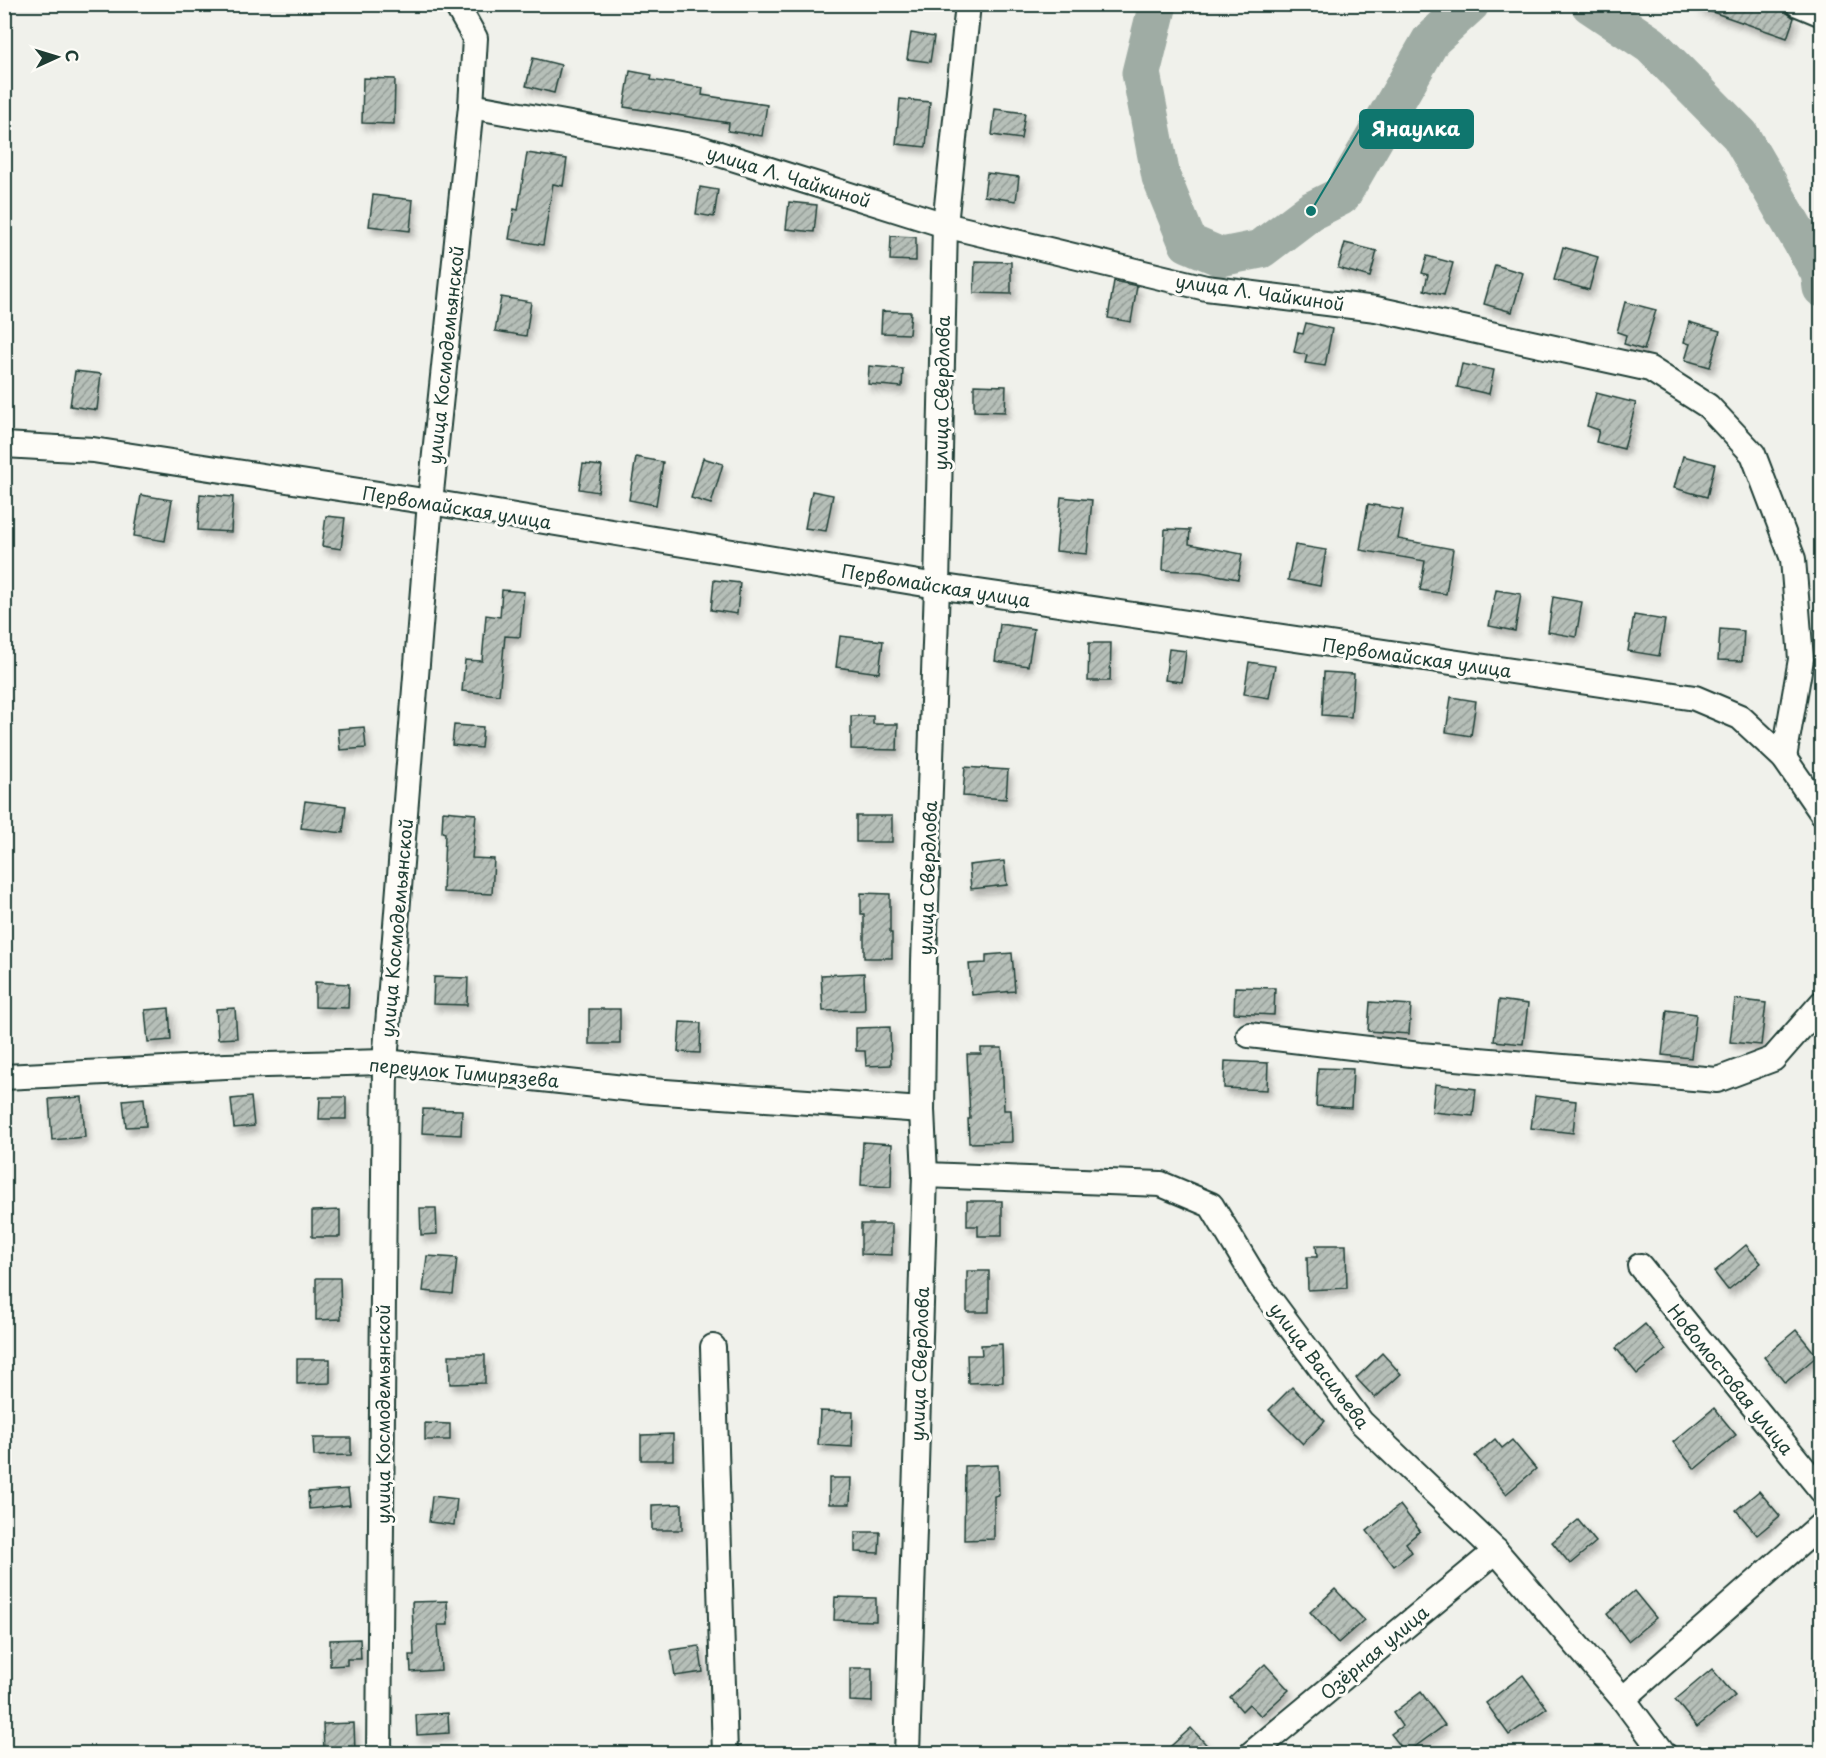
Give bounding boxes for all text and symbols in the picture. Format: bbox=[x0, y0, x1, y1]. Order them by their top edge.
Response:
north arrow bbox=[27, 27, 87, 87]
text: С bbox=[61, 49, 85, 63]
callout: Янаулка bbox=[1360, 110, 1473, 148]
text: Янаулка bbox=[1372, 113, 1461, 143]
street label: улица Л. Чайкиной bbox=[704, 138, 874, 214]
street label: улица Космодемьянской bbox=[420, 244, 470, 466]
street label: улица Л. Чайкиной bbox=[1174, 267, 1346, 317]
street label: улица Свердлова bbox=[926, 315, 956, 471]
street label: Первомайская улица bbox=[361, 479, 554, 535]
street label: Первомайская улица bbox=[840, 557, 1033, 613]
street label: Первомайская улица bbox=[1321, 630, 1514, 684]
street label: улица Свердлова bbox=[911, 799, 943, 956]
street label: улица Космодемьянской bbox=[373, 817, 419, 1039]
street label: переулок Тимирязева bbox=[368, 1050, 561, 1094]
street label: улица Свердлова bbox=[903, 1285, 935, 1442]
street label: улица Васильева bbox=[1263, 1296, 1377, 1435]
street label: Новомостовая улица bbox=[1661, 1298, 1801, 1461]
street label: улица Космодемьянской bbox=[369, 1304, 396, 1524]
street label: Озёрная улица bbox=[1314, 1598, 1435, 1706]

